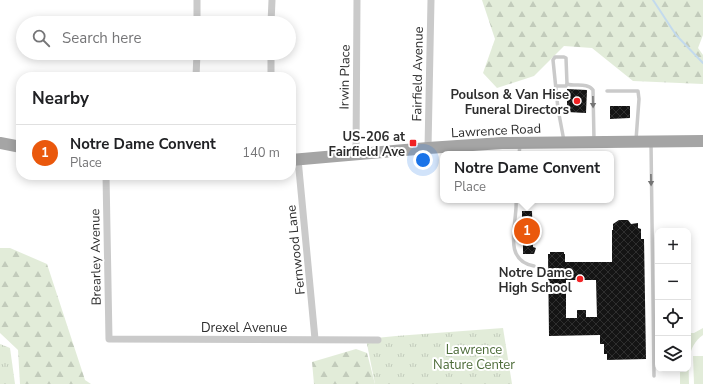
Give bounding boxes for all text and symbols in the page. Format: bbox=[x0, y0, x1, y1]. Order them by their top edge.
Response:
search box bbox=[16, 16, 296, 60]
street label: Fairfield Avenue bbox=[408, 26, 428, 122]
icon: search bbox=[30, 27, 52, 49]
text: Search here bbox=[62, 28, 142, 48]
street label: Irwin Place bbox=[335, 44, 355, 110]
place label: Poulson & Van Hise Funeral Directors bbox=[450, 86, 569, 119]
text: Nearby bbox=[32, 87, 89, 110]
marker: Poulson & Van Hise Funeral Directors bbox=[572, 96, 582, 106]
one-way arrow bbox=[590, 96, 597, 108]
street label: Lawrence Road bbox=[451, 120, 542, 142]
place label: US-206 at Fairfield Ave bbox=[329, 128, 406, 161]
text: Notre Dame Convent bbox=[70, 134, 216, 154]
marker: US-206 at Fairfield Ave bbox=[408, 138, 418, 148]
text: 1 bbox=[41, 144, 49, 162]
text: 140 m bbox=[242, 144, 280, 162]
your location bbox=[413, 150, 433, 170]
popup bbox=[440, 151, 614, 203]
text: Place bbox=[70, 154, 102, 172]
text: Notre Dame Convent bbox=[454, 158, 600, 178]
one-way arrow bbox=[648, 174, 654, 187]
text: Place bbox=[454, 178, 486, 196]
street label: Fernwood Lane bbox=[282, 204, 310, 296]
street label: Brearley Avenue bbox=[86, 208, 106, 305]
pin: 1 bbox=[514, 216, 540, 246]
map controls bbox=[655, 228, 691, 372]
button: + bbox=[655, 228, 691, 264]
place label: Notre Dame High School bbox=[499, 264, 573, 297]
button: − bbox=[655, 264, 691, 300]
marker: Notre Dame High School bbox=[575, 274, 585, 284]
button: locate bbox=[655, 300, 691, 336]
street label: Drexel Avenue bbox=[201, 319, 287, 337]
button: layers bbox=[655, 336, 691, 372]
park label: Lawrence Nature Center bbox=[433, 341, 515, 374]

